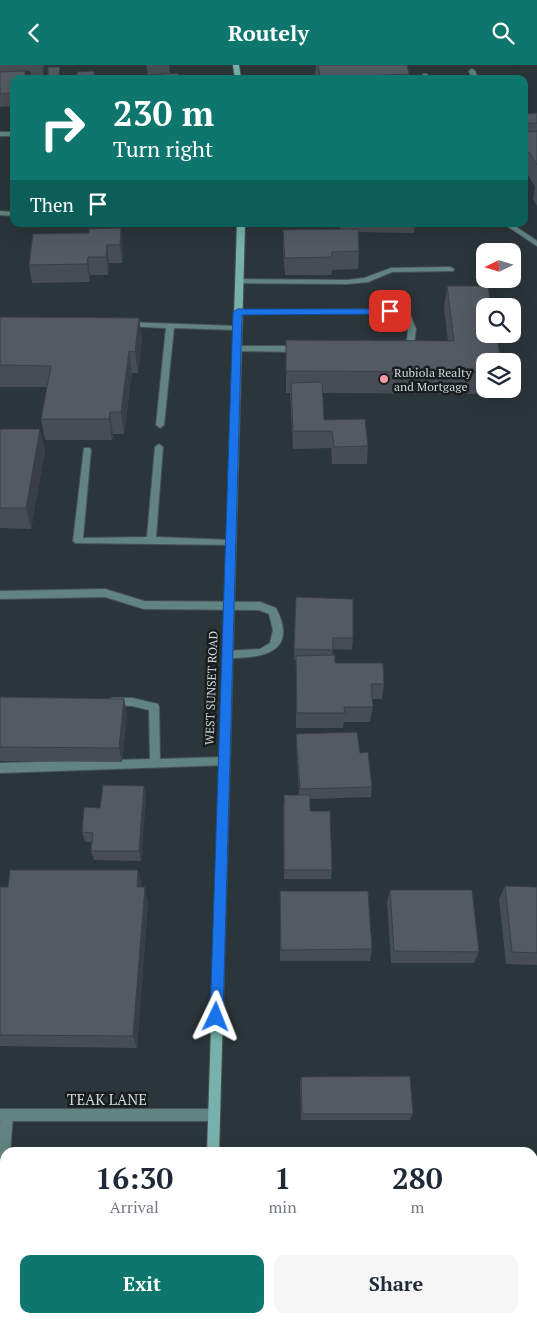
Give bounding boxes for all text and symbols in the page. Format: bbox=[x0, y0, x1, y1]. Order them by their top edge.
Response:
text: Routely bbox=[228, 18, 309, 47]
icon: back bbox=[20, 19, 48, 47]
icon: search bbox=[489, 19, 517, 47]
text: 230 m bbox=[113, 90, 214, 136]
icon: right bbox=[30, 95, 95, 160]
text: Turn right bbox=[113, 134, 213, 163]
icon: arrive bbox=[84, 190, 112, 218]
text: Then bbox=[30, 192, 74, 217]
north arrow bbox=[476, 243, 521, 287]
map controls bbox=[476, 243, 521, 398]
pin bbox=[369, 290, 411, 332]
icon: arrive bbox=[376, 297, 404, 325]
button: search bbox=[476, 298, 521, 343]
button: layers bbox=[476, 353, 521, 398]
place label: Rubiola Realty and Mortgage bbox=[394, 365, 472, 394]
marker: Rubiola Realty and Mortgage bbox=[378, 373, 390, 385]
street label: WEST SUNSET ROAD bbox=[202, 631, 220, 745]
position arrow bbox=[189, 990, 241, 1042]
street label: TEAK LANE bbox=[67, 1089, 147, 1109]
text: 16:30 bbox=[95, 1158, 173, 1198]
text: 1 bbox=[274, 1158, 291, 1198]
text: 280 bbox=[392, 1158, 443, 1198]
text: Arrival bbox=[110, 1196, 159, 1218]
text: min bbox=[269, 1196, 297, 1218]
text: m bbox=[410, 1196, 424, 1218]
button: Exit bbox=[20, 1255, 264, 1313]
button: Share bbox=[274, 1255, 518, 1313]

